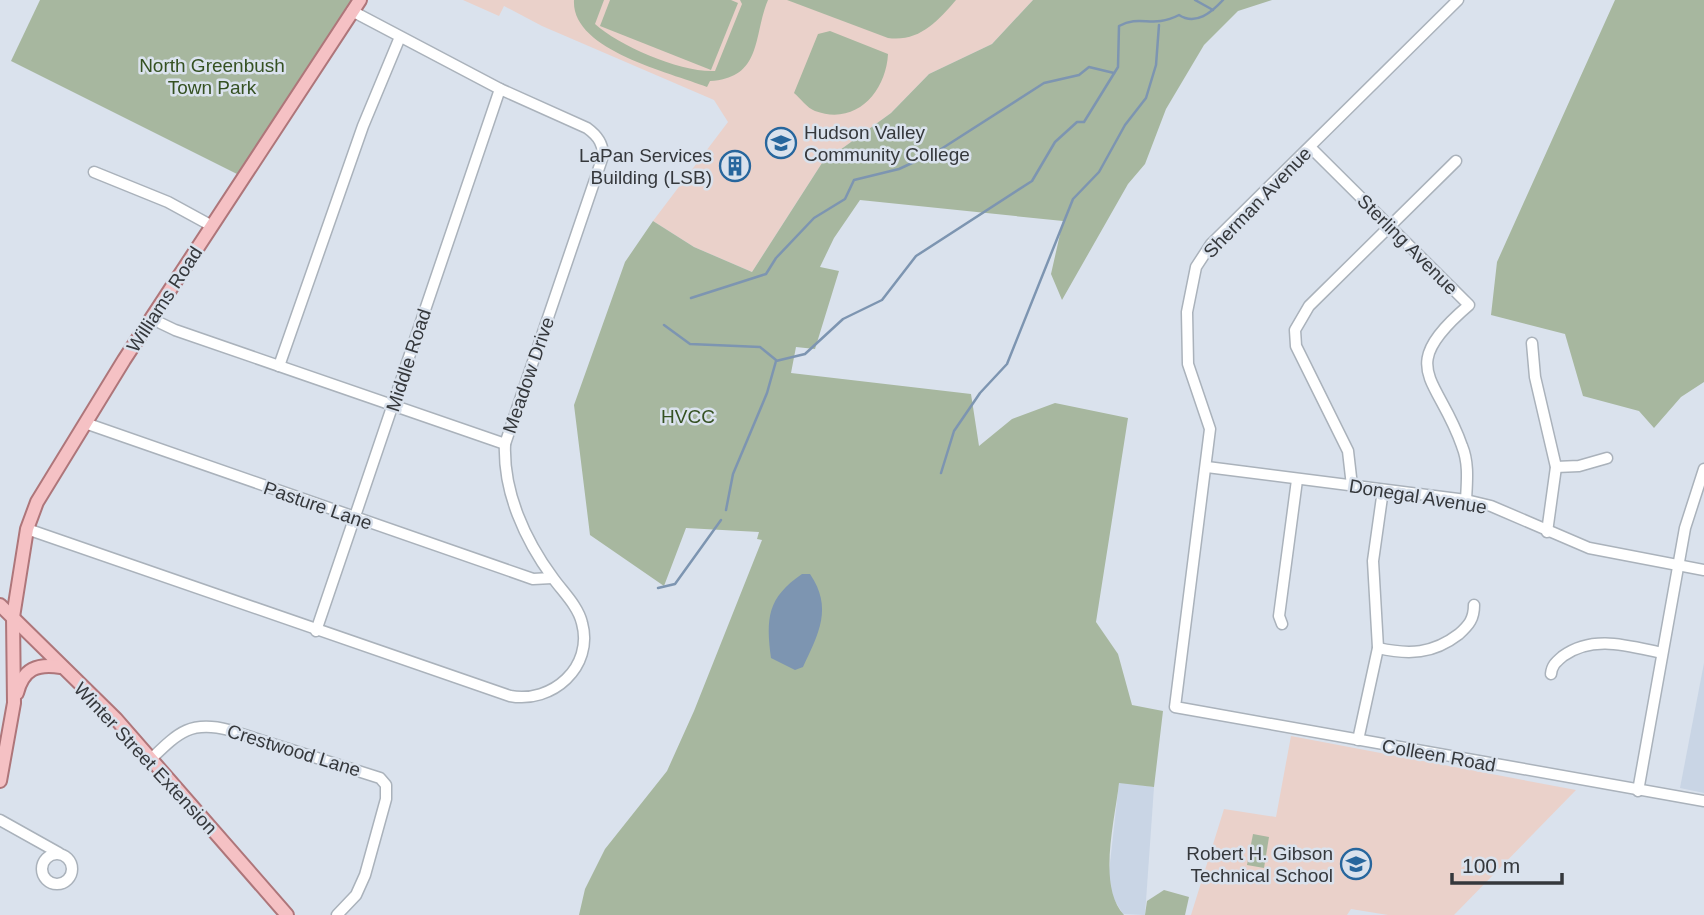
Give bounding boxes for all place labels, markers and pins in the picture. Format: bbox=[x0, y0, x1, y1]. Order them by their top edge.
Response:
place label: Hudson Valley Community College bbox=[804, 122, 970, 165]
school or university icon: Hudson Valley Community College bbox=[764, 126, 798, 160]
place label: LaPan Services Building (LSB) bbox=[579, 145, 712, 188]
building icon: LaPan Services Building (LSB) bbox=[718, 149, 752, 183]
place label: Robert H. Gibson Technical School bbox=[1186, 843, 1333, 886]
school or university icon: Robert H. Gibson Technical School bbox=[1339, 847, 1373, 881]

